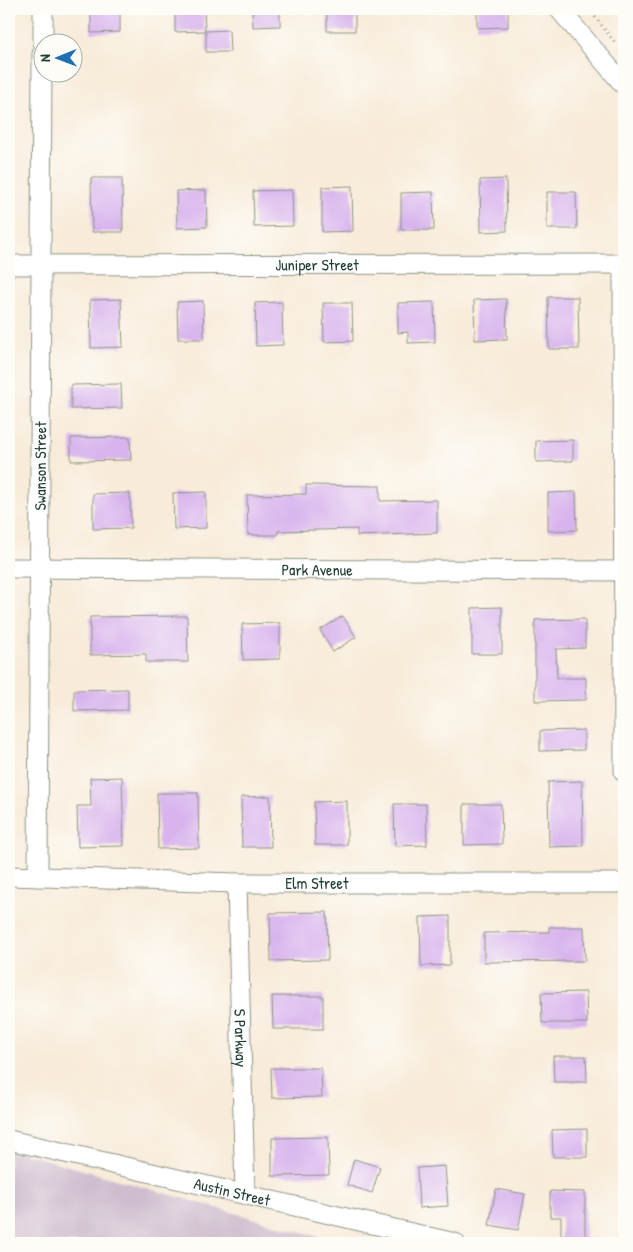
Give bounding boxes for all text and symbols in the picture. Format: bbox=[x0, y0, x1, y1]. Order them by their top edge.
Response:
north arrow bbox=[32, 32, 82, 82]
text: N bbox=[35, 54, 54, 62]
street label: Juniper Street bbox=[275, 253, 359, 276]
street label: Swanson Street bbox=[29, 421, 51, 511]
street label: Park Avenue bbox=[281, 558, 353, 581]
street label: Elm Street bbox=[285, 872, 349, 894]
street label: S Parkway bbox=[229, 1009, 253, 1068]
street label: Austin Street bbox=[192, 1172, 273, 1211]

